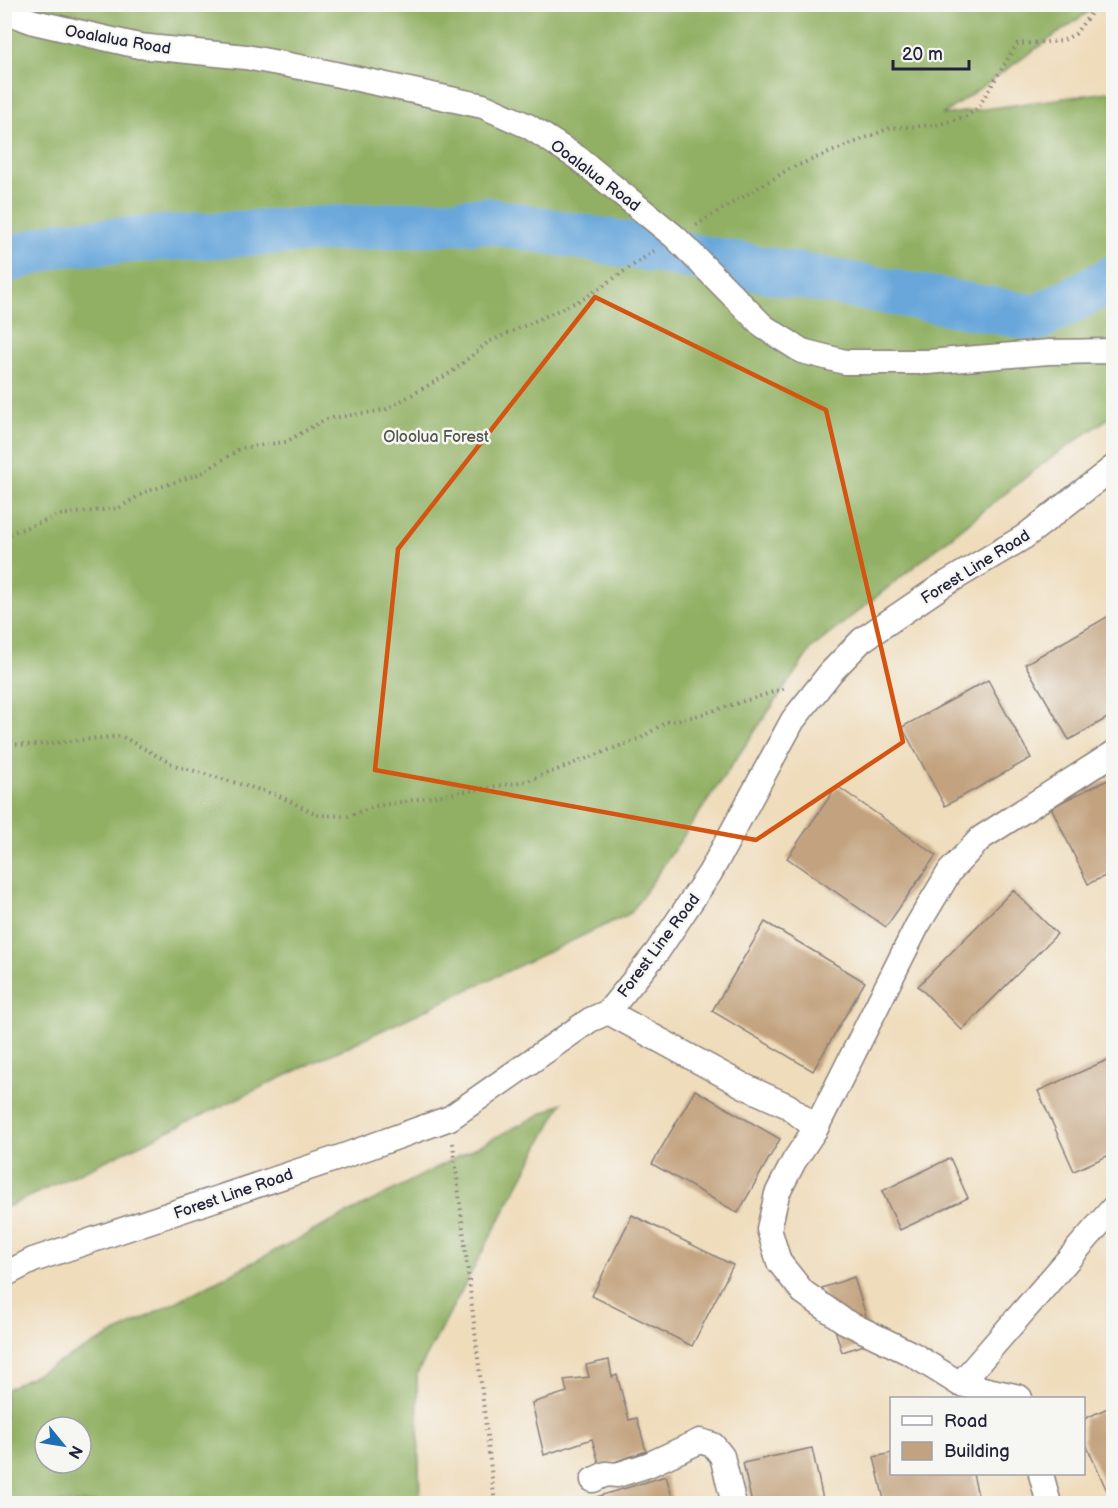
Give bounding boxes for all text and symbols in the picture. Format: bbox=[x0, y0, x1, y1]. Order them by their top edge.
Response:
street label: Ooalalua Road bbox=[63, 22, 172, 59]
scale bar bbox=[893, 33, 970, 71]
text: 20 m bbox=[902, 44, 943, 65]
street label: Ooalalua Road bbox=[547, 136, 644, 216]
park label: Oloolua Forest bbox=[383, 428, 489, 447]
street label: Forest Line Road bbox=[918, 526, 1034, 608]
street label: Forest Line Road bbox=[614, 890, 704, 1001]
street label: Forest Line Road bbox=[171, 1165, 296, 1224]
legend bbox=[890, 1397, 1085, 1475]
text: Road bbox=[944, 1411, 988, 1432]
north arrow bbox=[33, 1415, 93, 1475]
text: Building bbox=[944, 1441, 1010, 1462]
text: N bbox=[63, 1442, 86, 1462]

